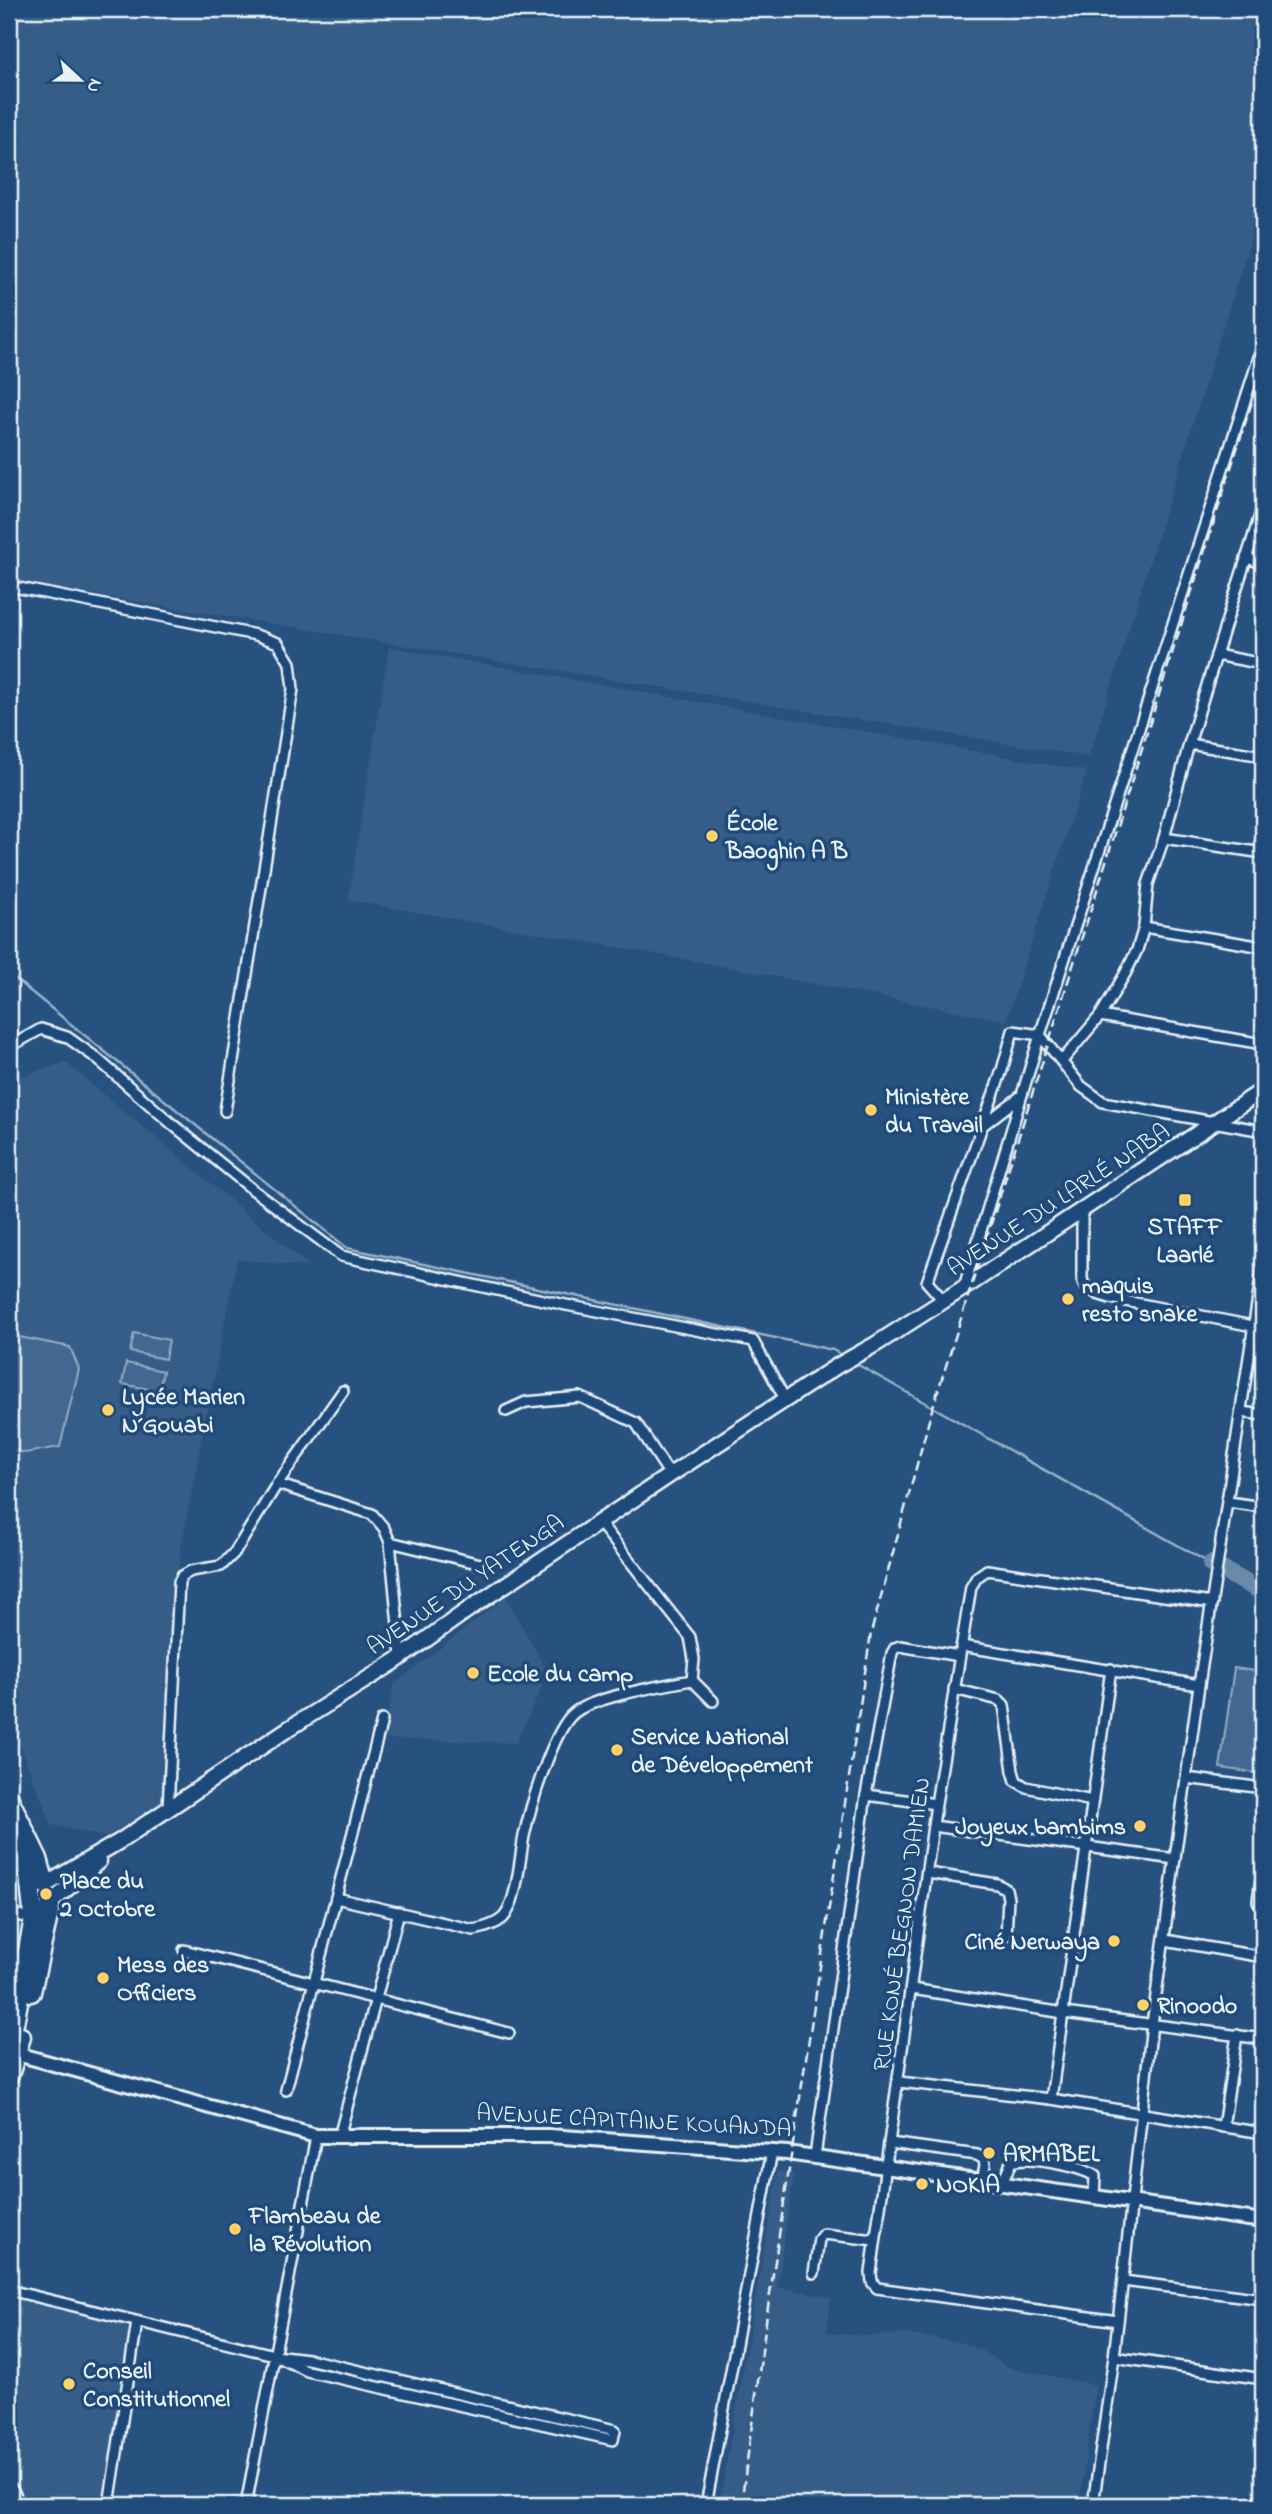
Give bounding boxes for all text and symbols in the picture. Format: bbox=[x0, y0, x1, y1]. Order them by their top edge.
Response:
north arrow bbox=[46, 46, 116, 116]
text: N bbox=[78, 74, 108, 97]
place label: École Baoghin A B bbox=[725, 807, 848, 871]
marker: École Baoghin A B bbox=[704, 828, 720, 844]
place label: Ministère du Travail bbox=[885, 1081, 983, 1144]
marker: Ministère du Travail bbox=[863, 1102, 879, 1118]
street label: AVENUE DU LARLÉ NABA bbox=[941, 1116, 1178, 1286]
marker: STAFF Laarlé bbox=[1177, 1192, 1193, 1208]
place label: STAFF Laarlé bbox=[1147, 1211, 1223, 1274]
place label: maquis resto snake bbox=[1082, 1270, 1198, 1333]
marker: maquis resto snake bbox=[1060, 1291, 1076, 1307]
place label: Lycée Marien N´Gouabi bbox=[122, 1381, 245, 1444]
marker: Lycée Marien N´Gouabi bbox=[100, 1402, 116, 1418]
street label: AVENUE DU YATENGA bbox=[361, 1507, 572, 1665]
place label: Ecole du camp bbox=[487, 1658, 633, 1693]
marker: Ecole du camp bbox=[465, 1665, 481, 1681]
place label: Service National de Développement bbox=[631, 1721, 814, 1784]
marker: Service National de Développement bbox=[609, 1742, 625, 1758]
street label: RUE KONÉ BEGNON DAMIEN bbox=[866, 1775, 941, 2074]
place label: Joyeux bambims bbox=[955, 1811, 1126, 1847]
marker: Joyeux bambims bbox=[1132, 1818, 1148, 1834]
place label: Place du 2 Octobre bbox=[59, 1865, 156, 1928]
marker: Place du 2 Octobre bbox=[38, 1886, 54, 1902]
place label: Ciné Nerwaya bbox=[965, 1926, 1100, 1962]
marker: Ciné Nerwaya bbox=[1106, 1933, 1122, 1949]
place label: Mess des Officiers bbox=[117, 1949, 209, 2012]
marker: Mess des Officiers bbox=[95, 1970, 111, 1986]
place label: Rinoodo bbox=[1157, 1990, 1237, 2025]
marker: Rinoodo bbox=[1135, 1997, 1151, 2013]
street label: AVENUE CAPITAINE KOUANDA bbox=[475, 2097, 792, 2148]
place label: ARMABEL bbox=[1003, 2138, 1101, 2173]
marker: ARMABEL bbox=[981, 2145, 997, 2161]
place label: NOKIA bbox=[936, 2169, 1000, 2204]
marker: NOKIA bbox=[914, 2176, 930, 2192]
place label: Flambeau de la Révolution bbox=[248, 2200, 382, 2263]
marker: Flambeau de la Révolution bbox=[227, 2221, 243, 2237]
place label: Conseil Constitutionnel bbox=[83, 2355, 230, 2418]
marker: Conseil Constitutionnel bbox=[61, 2376, 77, 2392]

